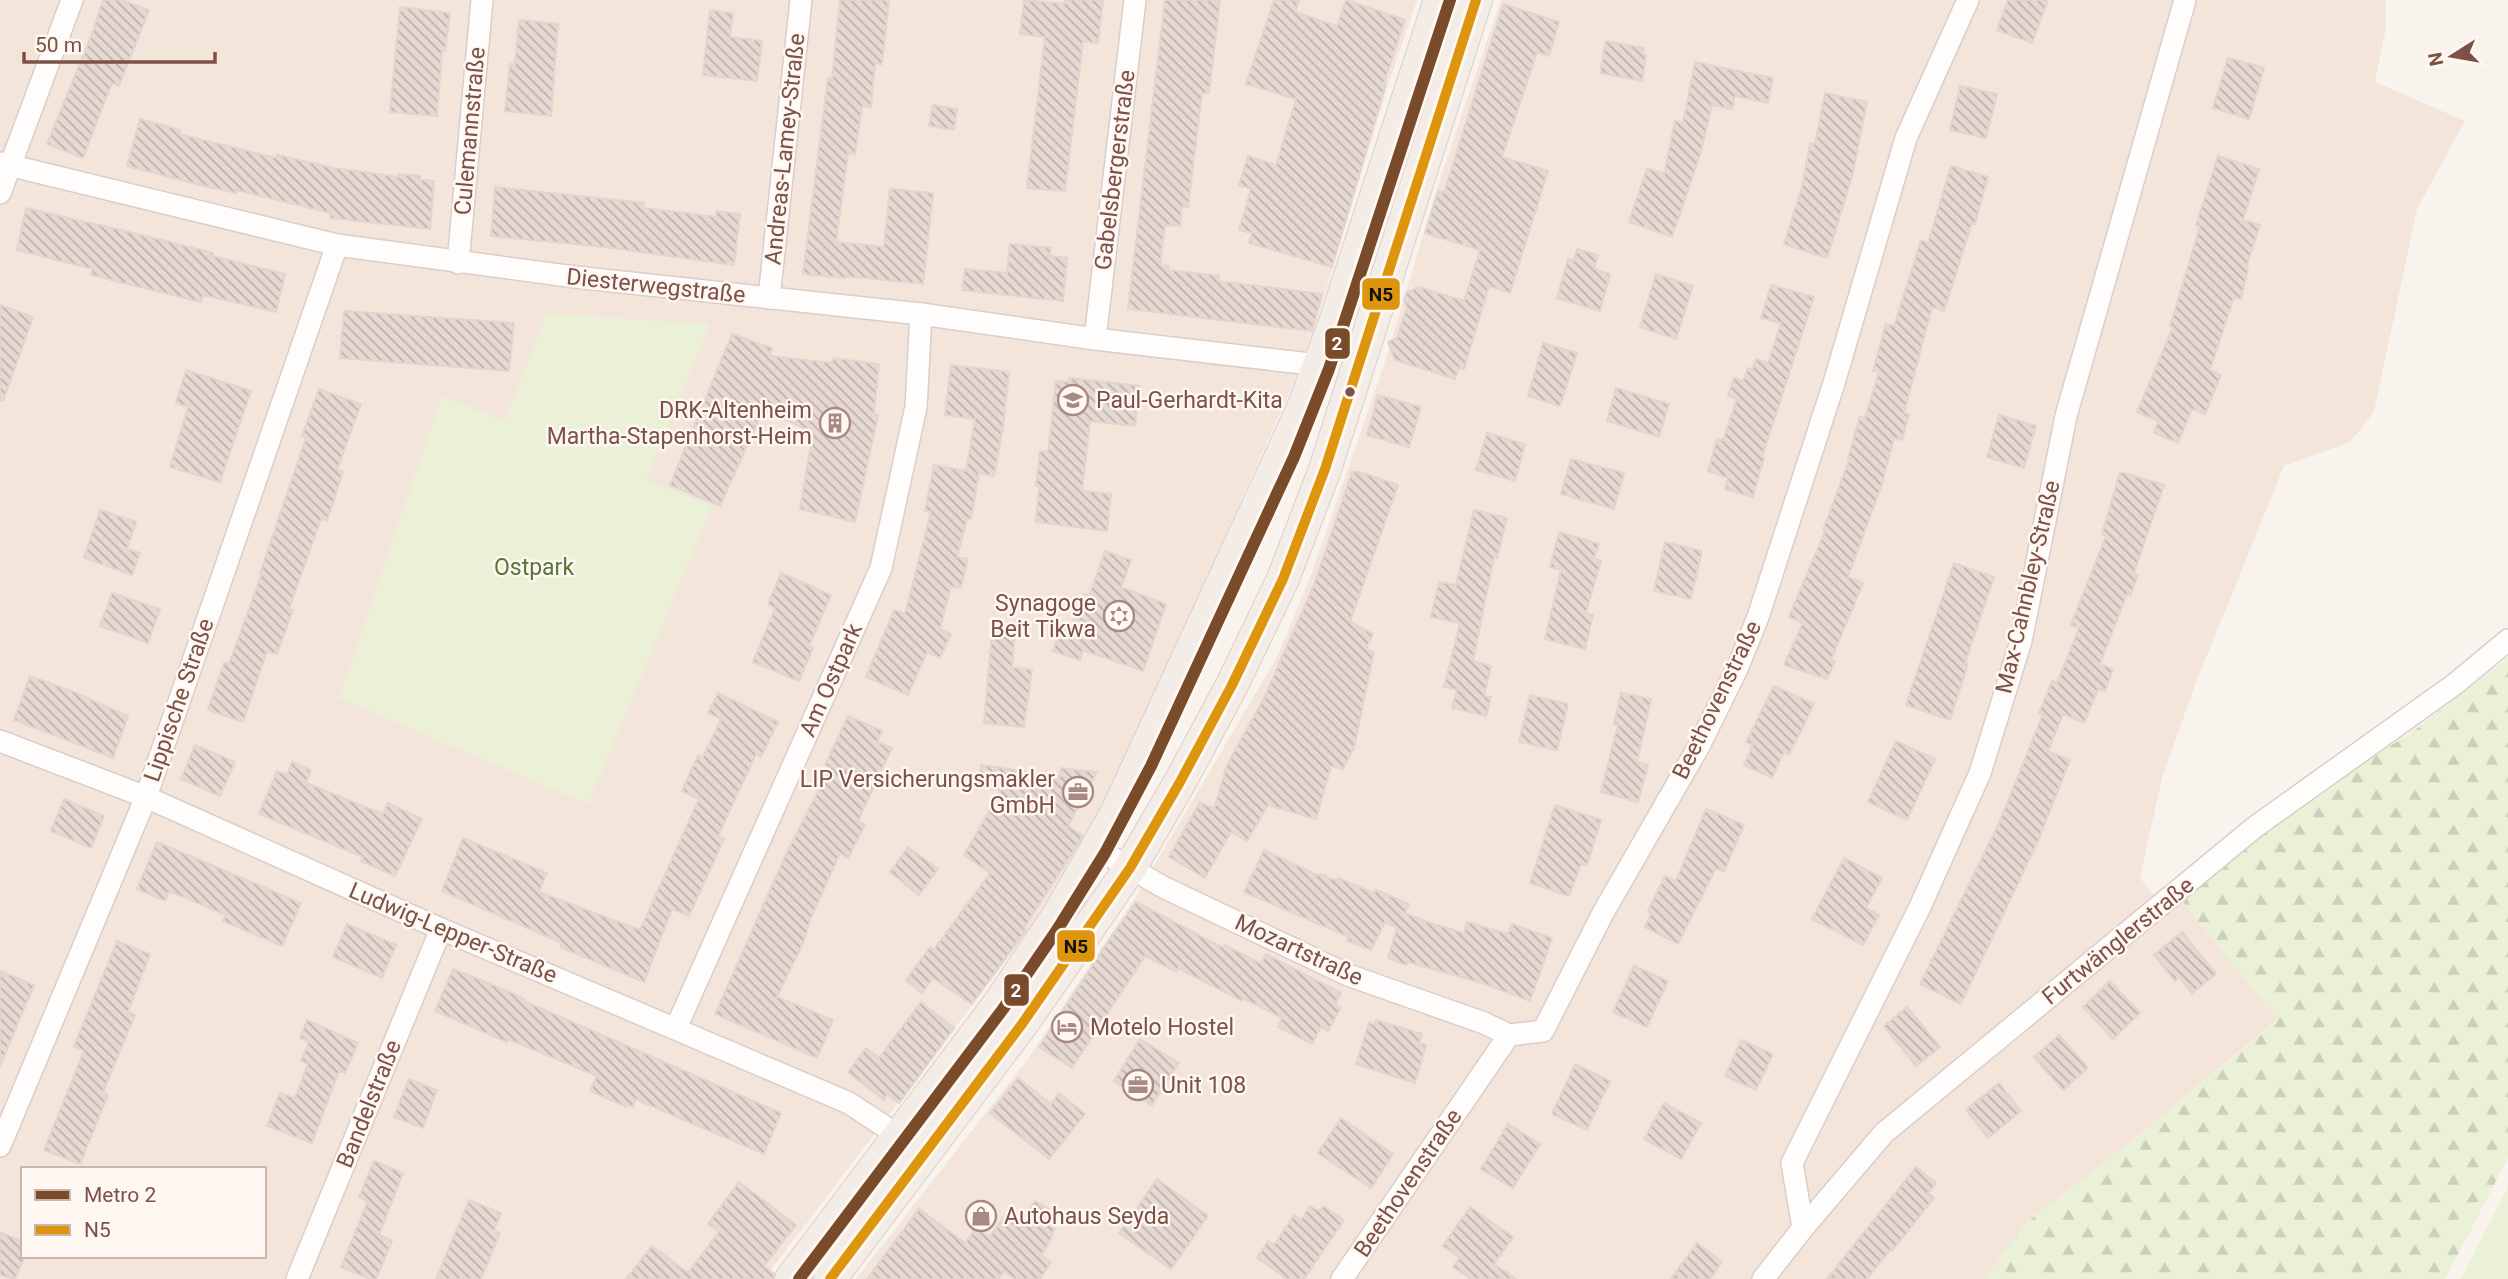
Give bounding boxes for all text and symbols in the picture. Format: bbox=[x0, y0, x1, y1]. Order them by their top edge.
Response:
scale bar bbox=[24, 21, 215, 65]
north arrow bbox=[2417, 21, 2487, 91]
street label: Andreas-Lamey-Straße bbox=[759, 32, 811, 266]
text: 50 m bbox=[35, 33, 82, 57]
street label: Culemannstraße bbox=[449, 46, 491, 216]
text: N bbox=[2423, 50, 2448, 68]
street label: Gabelsbergerstraße bbox=[1089, 68, 1141, 272]
street label: Diesterwegstraße bbox=[565, 263, 747, 309]
line badge: N5 bbox=[1361, 277, 1401, 311]
text: N5 bbox=[1369, 283, 1393, 306]
line badge: 2 bbox=[1324, 327, 1351, 360]
text: 2 bbox=[1332, 332, 1343, 355]
school or university icon: Paul-Gerhardt-Kita bbox=[1056, 383, 1090, 417]
unlabelled marker bbox=[1343, 385, 1357, 399]
place label: Paul-Gerhardt-Kita bbox=[1096, 387, 1283, 414]
place label: DRK-Altenheim Martha-Stapenhorst-Heim bbox=[547, 397, 812, 450]
building icon: DRK-Altenheim Martha-Stapenhorst-Heim bbox=[818, 406, 852, 440]
street label: Max-Cahnbley-Straße bbox=[1990, 478, 2066, 696]
park label: Ostpark bbox=[494, 554, 574, 581]
place label: Synagoge Beit Tikwa bbox=[990, 590, 1096, 643]
synagogue icon: Synagoge Beit Tikwa bbox=[1102, 599, 1136, 633]
street label: Lippische Straße bbox=[138, 615, 220, 785]
street label: Beethovenstraße bbox=[1667, 616, 1767, 784]
street label: Am Ostpark bbox=[794, 619, 868, 741]
place label: LIP Versicherungsmakler GmbH bbox=[800, 766, 1055, 819]
office icon: LIP Versicherungsmakler GmbH bbox=[1061, 775, 1095, 809]
street label: Furtwänglerstraße bbox=[2037, 872, 2199, 1010]
street label: Ludwig-Lepper-Straße bbox=[345, 877, 561, 989]
street label: Mozartstraße bbox=[1231, 909, 1367, 991]
line badge: N5 bbox=[1056, 929, 1096, 963]
text: N5 bbox=[1064, 935, 1088, 958]
line badge: 2 bbox=[1003, 973, 1030, 1007]
text: 2 bbox=[1011, 979, 1022, 1002]
hotel icon: Motelo Hostel bbox=[1050, 1010, 1084, 1044]
place label: Motelo Hostel bbox=[1090, 1014, 1234, 1041]
street label: Bandelstraße bbox=[331, 1036, 407, 1172]
office icon: Unit 108 bbox=[1121, 1068, 1155, 1102]
place label: Unit 108 bbox=[1161, 1072, 1246, 1099]
street label: Beethovenstraße bbox=[1348, 1104, 1468, 1262]
legend bbox=[21, 1167, 266, 1258]
text: Metro 2 bbox=[84, 1183, 156, 1207]
shop icon: Autohaus Seyda bbox=[964, 1199, 998, 1233]
place label: Autohaus Seyda bbox=[1004, 1203, 1169, 1230]
text: N5 bbox=[84, 1218, 111, 1242]

